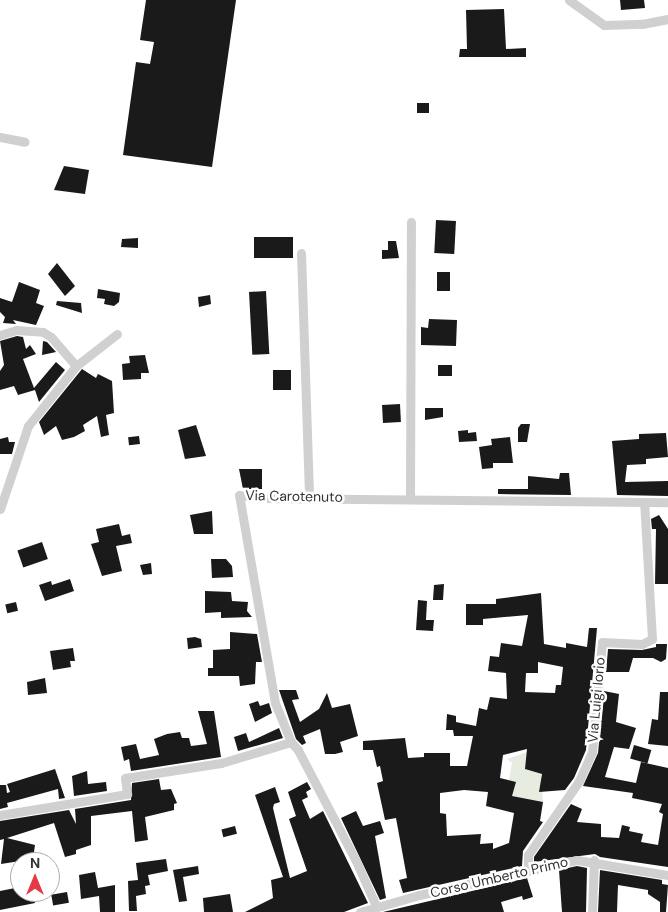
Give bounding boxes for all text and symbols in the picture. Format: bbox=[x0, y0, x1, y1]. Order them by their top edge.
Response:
street label: Via Carotenuto bbox=[245, 487, 343, 505]
street label: Via Luigi Iorio bbox=[584, 656, 608, 744]
north arrow bbox=[10, 852, 60, 902]
street label: Corso Umberto Primo bbox=[428, 853, 570, 901]
text: N bbox=[30, 854, 40, 872]

